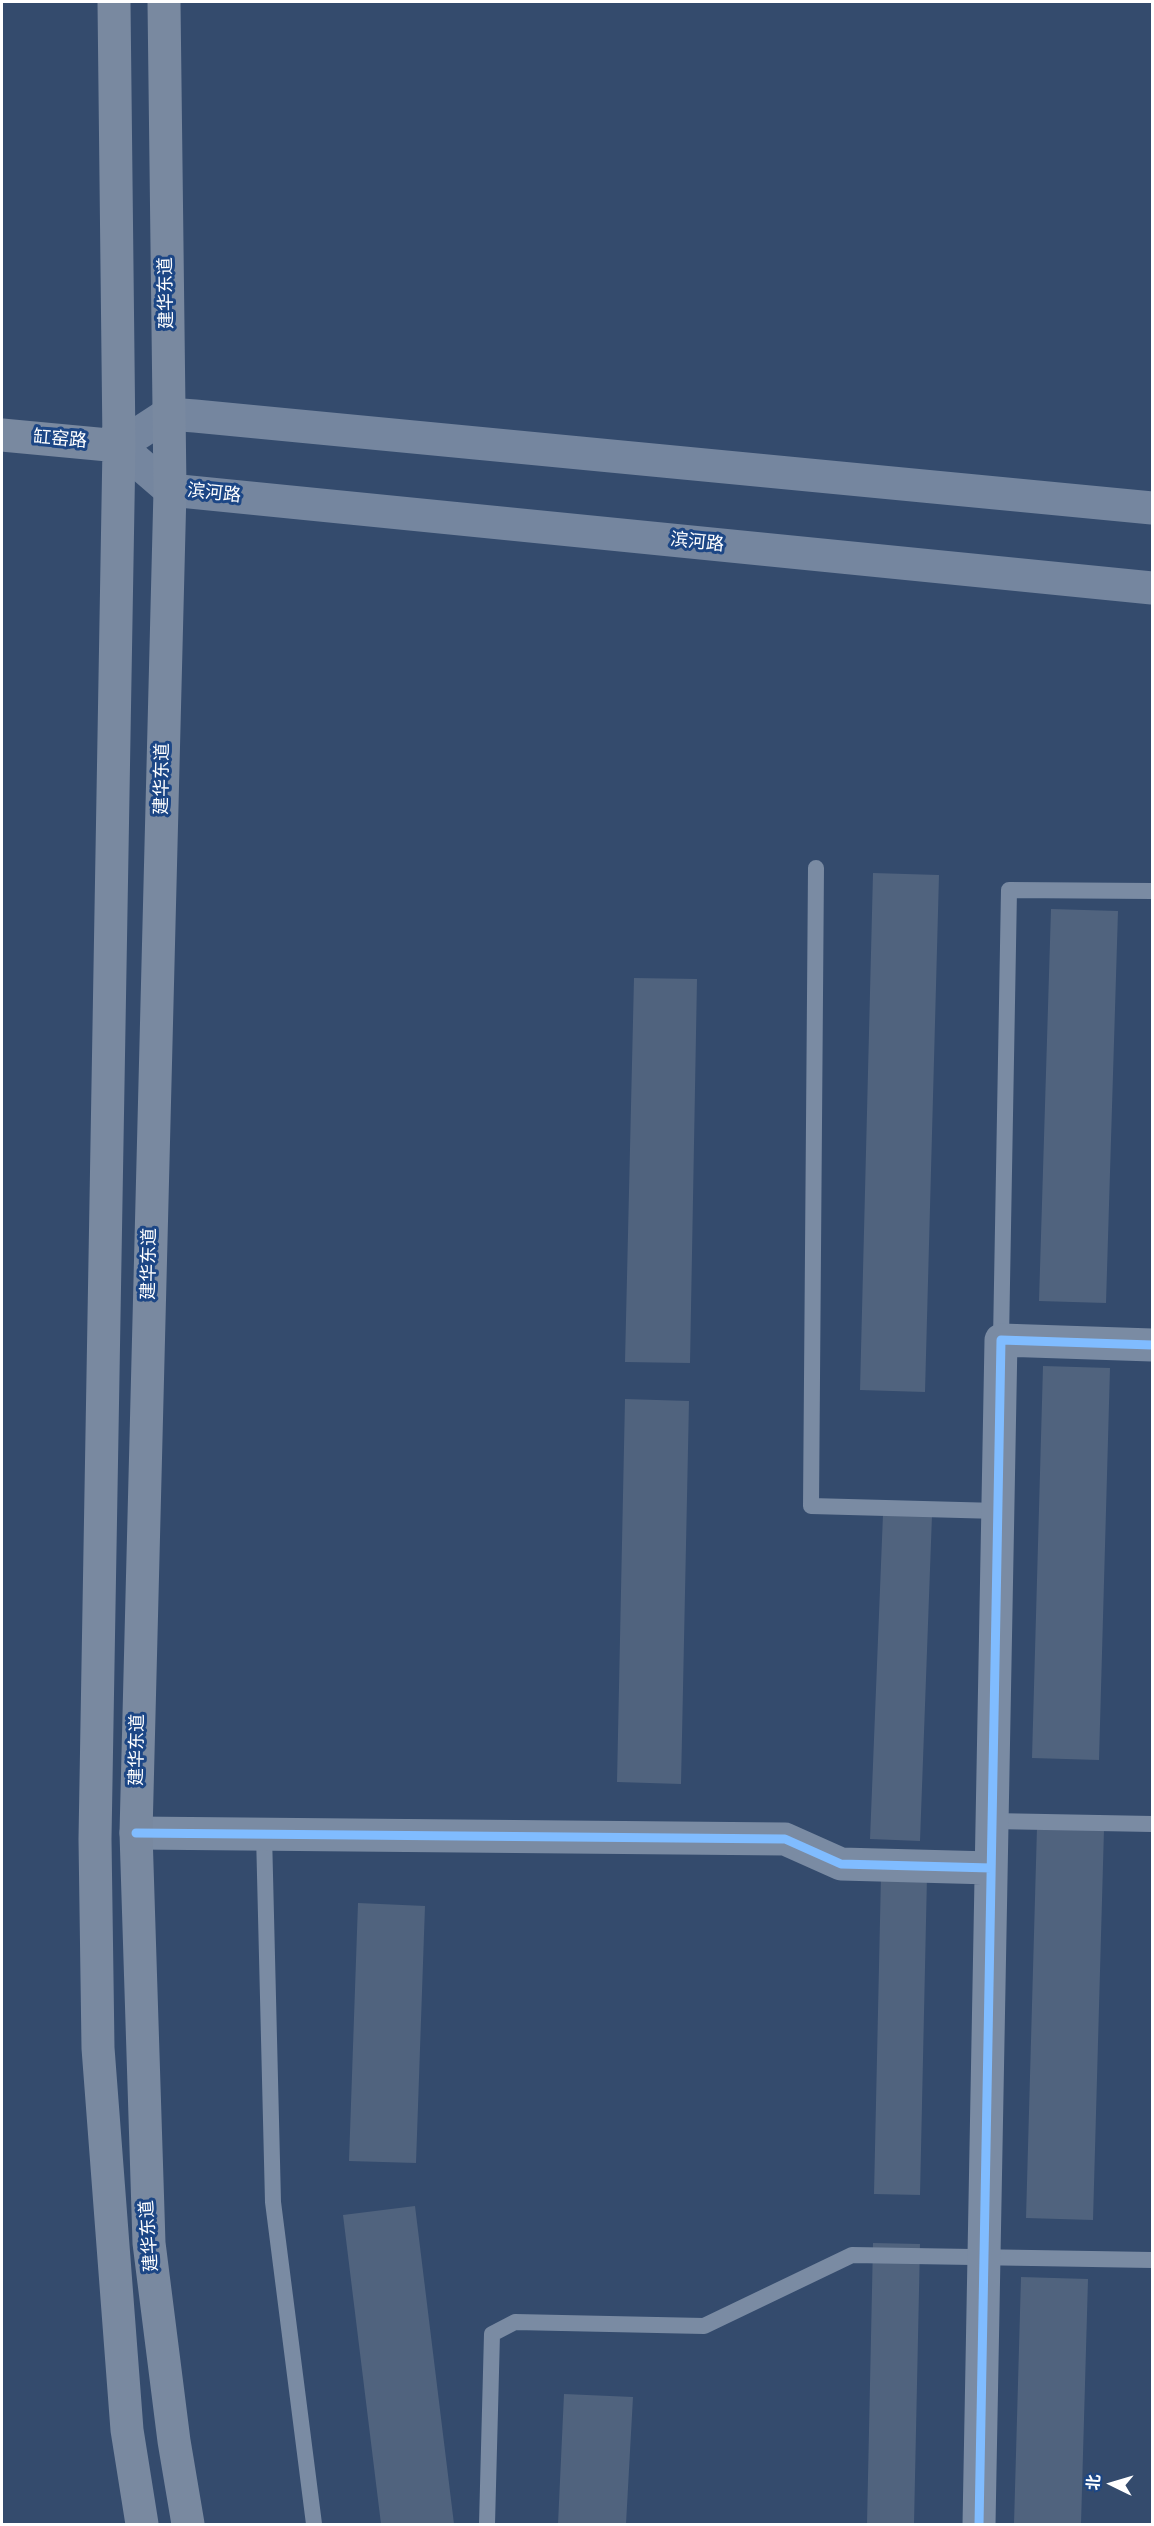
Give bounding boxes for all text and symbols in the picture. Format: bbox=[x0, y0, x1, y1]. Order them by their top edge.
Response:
street label: 建华东道 bbox=[156, 257, 178, 329]
street label: 缸窑路 bbox=[32, 427, 88, 453]
street label: 滨河路 bbox=[186, 480, 242, 508]
street label: 滨河路 bbox=[669, 529, 725, 557]
street label: 建华东道 bbox=[152, 743, 174, 815]
street label: 建华东道 bbox=[139, 1228, 161, 1300]
street label: 建华东道 bbox=[127, 1714, 149, 1786]
street label: 建华东道 bbox=[137, 2199, 163, 2273]
north arrow bbox=[1082, 2454, 1142, 2514]
text: 北 bbox=[1083, 2474, 1104, 2491]

